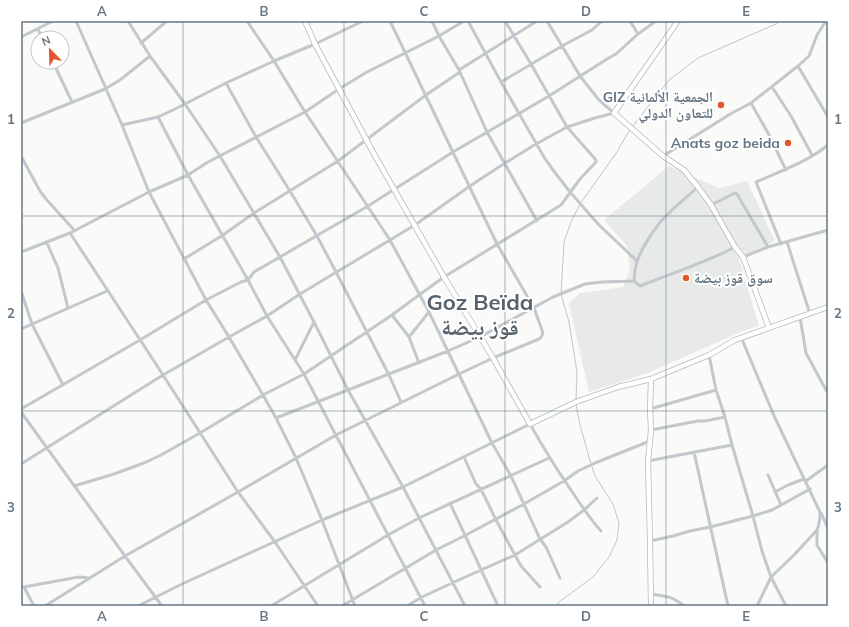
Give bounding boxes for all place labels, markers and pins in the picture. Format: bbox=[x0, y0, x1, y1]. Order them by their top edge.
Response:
place label: GIZ الجمعية الألمانية للتعاون الدولي bbox=[603, 88, 713, 124]
marker: GIZ الجمعية الألمانية للتعاون الدولي bbox=[716, 100, 726, 110]
place label: Anats goz beida bbox=[671, 134, 780, 152]
marker: Anats goz beida bbox=[783, 138, 793, 148]
place label: سوق قوز بيضة bbox=[694, 269, 773, 287]
marker: سوق قوز بيضة bbox=[681, 273, 691, 283]

